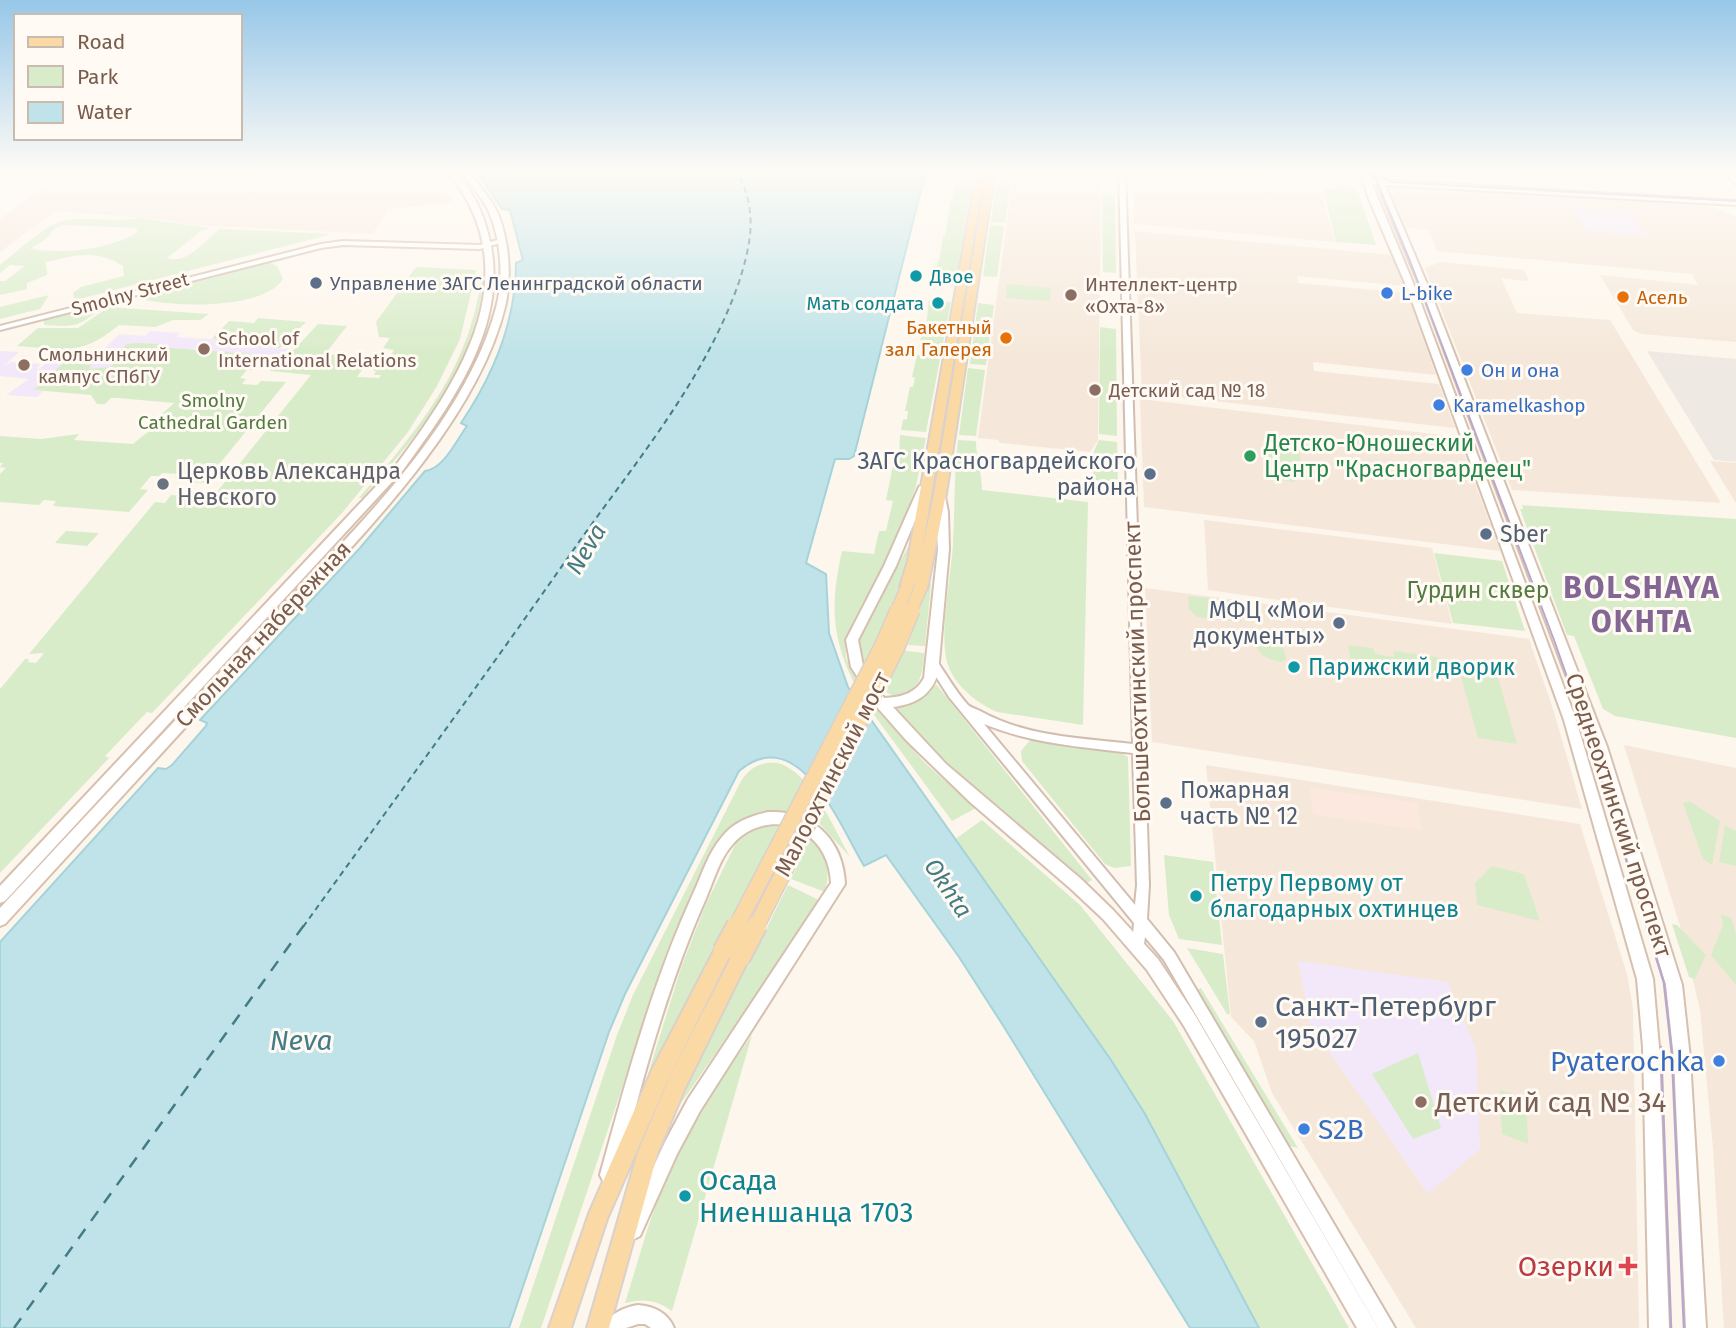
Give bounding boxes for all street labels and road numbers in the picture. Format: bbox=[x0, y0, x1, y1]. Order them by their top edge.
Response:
street label: Smolny Street bbox=[69, 267, 191, 321]
street label: Большеохтинский проспект bbox=[1118, 520, 1156, 823]
street label: Смольная набережная bbox=[169, 535, 357, 733]
street label: Малоохтинский мост bbox=[768, 666, 896, 881]
street label: Среднеохтинский проспект bbox=[1560, 670, 1678, 961]

